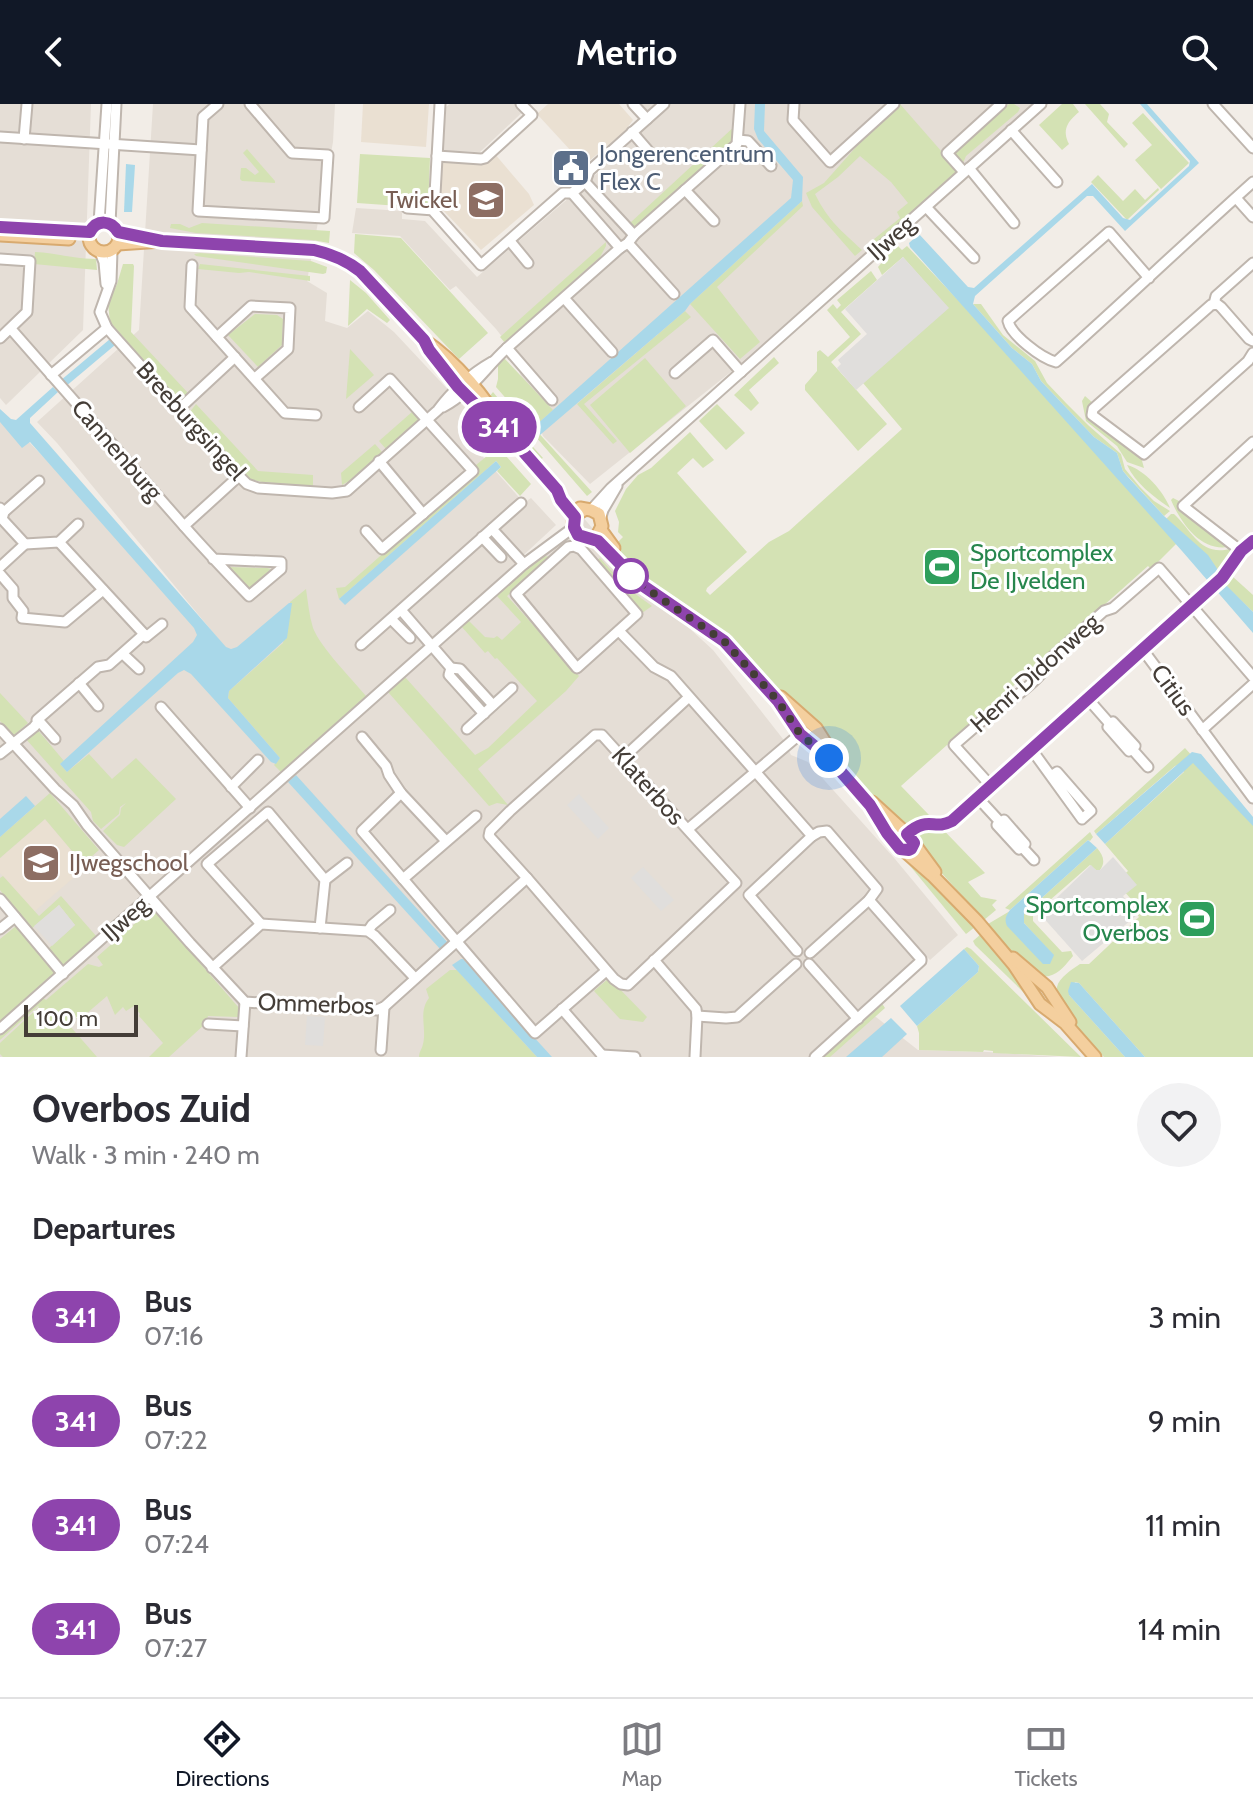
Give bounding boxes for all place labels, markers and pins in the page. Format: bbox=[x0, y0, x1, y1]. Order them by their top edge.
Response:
place label: Jongerencentrum Flex C bbox=[598, 139, 774, 196]
public building icon: Jongerencentrum Flex C bbox=[550, 147, 592, 189]
school or university icon: Twickel bbox=[465, 179, 507, 221]
place label: Twickel bbox=[385, 185, 458, 214]
place label: Sportcomplex De IJvelden bbox=[970, 538, 1114, 595]
sports icon: Sportcomplex De IJvelden bbox=[921, 546, 963, 588]
unlabelled marker bbox=[614, 559, 648, 593]
school or university icon: IJwegschool bbox=[20, 842, 62, 884]
place label: IJwegschool bbox=[69, 848, 189, 877]
place label: Sportcomplex Overbos bbox=[1026, 890, 1170, 947]
sports icon: Sportcomplex Overbos bbox=[1176, 898, 1218, 940]

